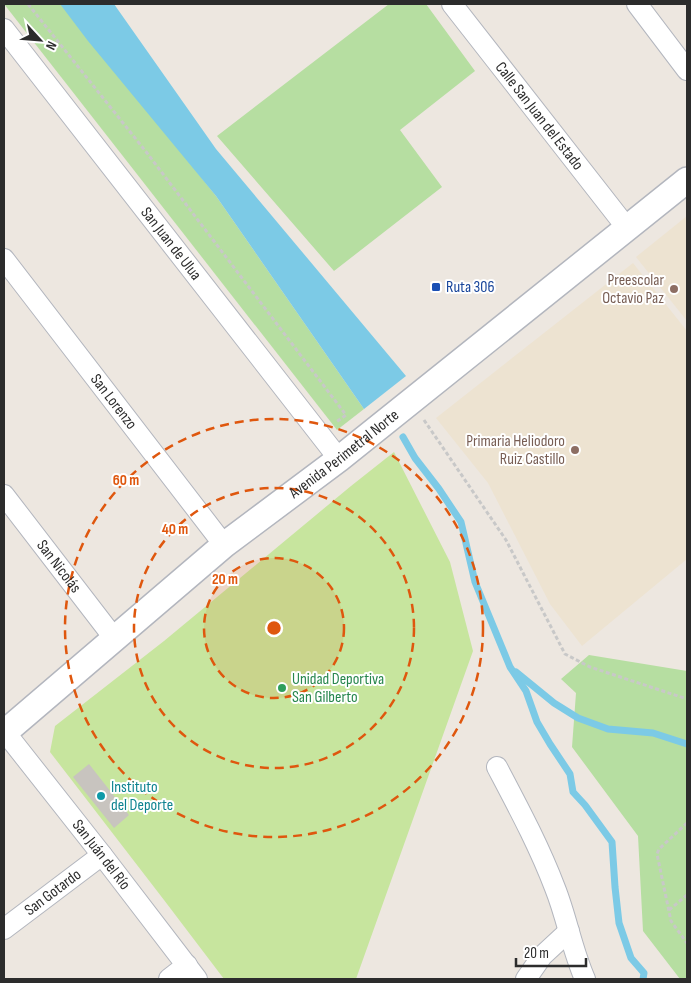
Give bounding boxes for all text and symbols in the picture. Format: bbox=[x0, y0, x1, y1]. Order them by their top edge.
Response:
north arrow bbox=[15, 15, 65, 65]
text: N bbox=[42, 38, 61, 53]
street label: Calle San Juan del Estado bbox=[491, 58, 588, 174]
street label: San Juan de Ulua bbox=[137, 203, 206, 284]
place label: Preescolar Octavio Paz bbox=[602, 271, 664, 308]
place label: Ruta 306 bbox=[446, 278, 494, 297]
marker: Ruta 306 bbox=[430, 281, 442, 293]
marker: Preescolar Octavio Paz bbox=[668, 283, 680, 295]
street label: San Lorenzo bbox=[87, 370, 141, 433]
street label: Avenida Perimetral Norte bbox=[285, 405, 403, 503]
place label: Primaria Heliodoro Ruiz Castillo bbox=[466, 432, 565, 469]
marker: Primaria Heliodoro Ruiz Castillo bbox=[569, 444, 581, 456]
text: 60 m bbox=[113, 471, 139, 490]
text: 40 m bbox=[162, 520, 188, 539]
street label: San Nicolás bbox=[33, 536, 85, 597]
text: 20 m bbox=[212, 570, 238, 589]
centre of rings bbox=[265, 619, 283, 637]
place label: Unidad Deportiva San Gilberto bbox=[292, 670, 384, 707]
marker: Unidad Deportiva San Gilberto bbox=[276, 682, 288, 694]
place label: Instituto del Deporte bbox=[111, 778, 173, 815]
marker: Instituto del Deporte bbox=[95, 790, 107, 802]
street label: San Juán del Río bbox=[68, 816, 135, 893]
street label: San Gotardo bbox=[21, 865, 85, 920]
scale bar bbox=[516, 936, 586, 968]
text: 20 m bbox=[524, 944, 549, 963]

